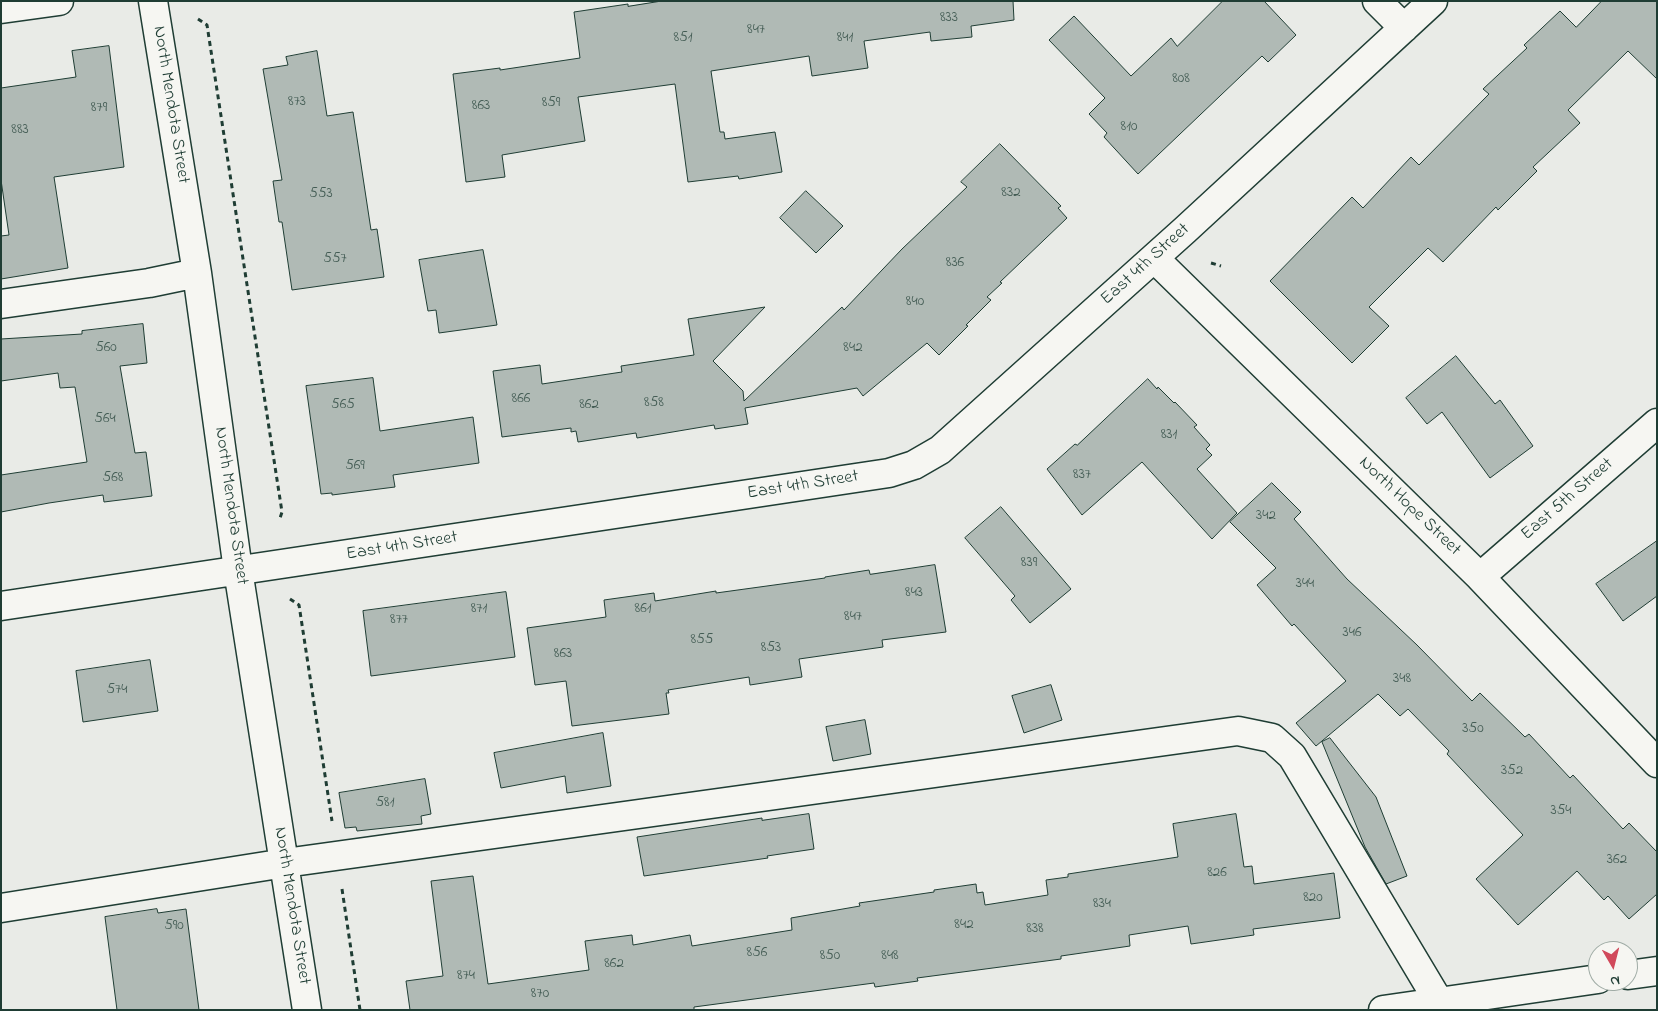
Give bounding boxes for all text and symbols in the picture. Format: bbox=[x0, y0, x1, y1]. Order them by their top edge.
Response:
house number: 833 bbox=[940, 10, 958, 28]
house number: 847 bbox=[747, 22, 765, 40]
street label: North Mendota Street bbox=[147, 25, 193, 185]
house number: 851 bbox=[674, 30, 692, 48]
house number: 841 bbox=[837, 30, 853, 48]
house number: 808 bbox=[1172, 71, 1190, 89]
house number: 873 bbox=[288, 94, 306, 112]
house number: 859 bbox=[542, 95, 560, 113]
house number: 863 bbox=[472, 98, 490, 116]
house number: 879 bbox=[91, 100, 107, 118]
house number: 810 bbox=[1121, 119, 1137, 137]
house number: 883 bbox=[11, 122, 29, 140]
house number: 832 bbox=[1001, 185, 1021, 203]
house number: 553 bbox=[309, 186, 333, 204]
street label: East 4th Street bbox=[1097, 219, 1195, 311]
house number: 557 bbox=[323, 251, 347, 269]
house number: 836 bbox=[946, 255, 964, 273]
house number: 840 bbox=[906, 294, 924, 312]
house number: 560 bbox=[95, 340, 117, 358]
house number: 842 bbox=[843, 340, 863, 358]
house number: 866 bbox=[512, 391, 530, 409]
house number: 858 bbox=[644, 395, 664, 413]
house number: 565 bbox=[331, 397, 355, 415]
house number: 862 bbox=[579, 397, 599, 415]
house number: 564 bbox=[94, 411, 116, 429]
street label: North Mendota Street bbox=[208, 426, 252, 586]
house number: 831 bbox=[1161, 427, 1177, 445]
street label: North Hope Street bbox=[1353, 453, 1465, 561]
street label: East 5th Street bbox=[1517, 454, 1619, 546]
house number: 569 bbox=[345, 458, 365, 476]
street label: East 4th Street bbox=[746, 467, 860, 505]
house number: 837 bbox=[1073, 467, 1091, 485]
house number: 568 bbox=[103, 470, 123, 488]
house number: 342 bbox=[1256, 508, 1276, 526]
street label: East 4th Street bbox=[345, 528, 459, 566]
house number: 839 bbox=[1021, 555, 1037, 573]
house number: 344 bbox=[1296, 576, 1314, 594]
house number: 843 bbox=[905, 585, 923, 603]
house number: 871 bbox=[471, 601, 487, 619]
house number: 861 bbox=[635, 601, 651, 619]
house number: 847 bbox=[844, 609, 862, 627]
house number: 877 bbox=[390, 612, 408, 630]
house number: 346 bbox=[1343, 625, 1361, 643]
house number: 855 bbox=[691, 632, 713, 650]
house number: 853 bbox=[761, 640, 781, 658]
house number: 863 bbox=[554, 646, 572, 664]
house number: 348 bbox=[1393, 671, 1411, 689]
house number: 574 bbox=[107, 682, 127, 700]
house number: 350 bbox=[1462, 721, 1484, 739]
house number: 352 bbox=[1501, 763, 1523, 781]
house number: 581 bbox=[376, 795, 394, 813]
house number: 354 bbox=[1551, 803, 1571, 821]
street label: North Mendota Street bbox=[268, 826, 314, 986]
house number: 362 bbox=[1607, 852, 1627, 870]
house number: 826 bbox=[1207, 865, 1227, 883]
house number: 820 bbox=[1303, 890, 1323, 908]
house number: 834 bbox=[1093, 896, 1111, 914]
house number: 842 bbox=[954, 917, 974, 935]
house number: 590 bbox=[164, 918, 184, 936]
house number: 838 bbox=[1026, 921, 1044, 939]
north arrow bbox=[1588, 941, 1638, 991]
house number: 856 bbox=[747, 945, 767, 963]
house number: 850 bbox=[820, 948, 840, 966]
house number: 848 bbox=[881, 948, 899, 966]
house number: 862 bbox=[604, 956, 624, 974]
house number: 874 bbox=[457, 968, 475, 986]
text: N bbox=[1609, 969, 1621, 991]
house number: 870 bbox=[531, 986, 549, 1004]

